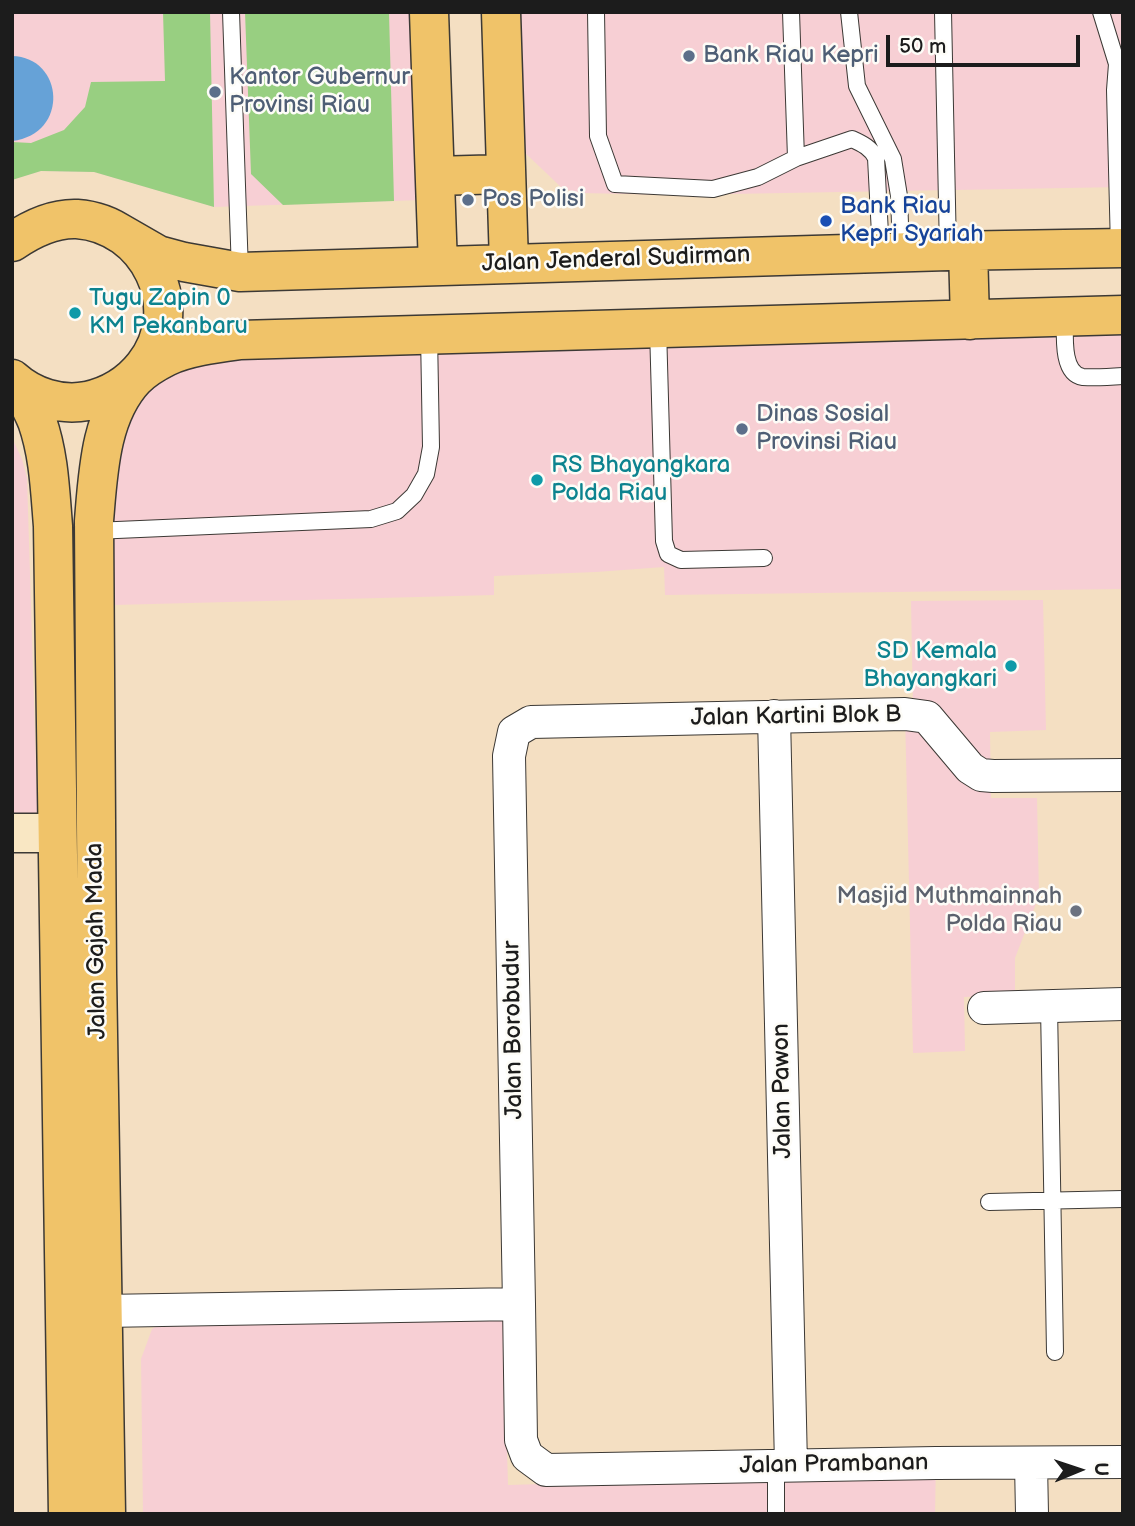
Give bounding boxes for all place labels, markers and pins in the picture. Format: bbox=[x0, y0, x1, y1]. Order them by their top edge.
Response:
place label: Bank Riau Kepri bbox=[703, 42, 879, 70]
marker: Bank Riau Kepri bbox=[681, 48, 697, 64]
place label: Kantor Gubernur Provinsi Riau bbox=[229, 64, 410, 120]
marker: Kantor Gubernur Provinsi Riau bbox=[207, 84, 223, 100]
place label: Pos Polisi bbox=[482, 186, 584, 214]
marker: Pos Polisi bbox=[460, 192, 476, 208]
place label: Bank Riau Kepri Syariah bbox=[840, 193, 984, 249]
marker: Bank Riau Kepri Syariah bbox=[818, 213, 834, 229]
place label: Tugu Zapin 0 KM Pekanbaru bbox=[89, 285, 248, 341]
marker: Tugu Zapin 0 KM Pekanbaru bbox=[67, 305, 83, 321]
place label: Dinas Sosial Provinsi Riau bbox=[756, 401, 897, 457]
marker: Dinas Sosial Provinsi Riau bbox=[734, 421, 750, 437]
place label: RS Bhayangkara Polda Riau bbox=[551, 452, 730, 508]
marker: RS Bhayangkara Polda Riau bbox=[529, 472, 545, 488]
place label: SD Kemala Bhayangkari bbox=[863, 638, 997, 694]
marker: SD Kemala Bhayangkari bbox=[1003, 658, 1019, 674]
place label: Masjid Muthmainnah Polda Riau bbox=[837, 883, 1062, 939]
marker: Masjid Muthmainnah Polda Riau bbox=[1068, 903, 1084, 919]

